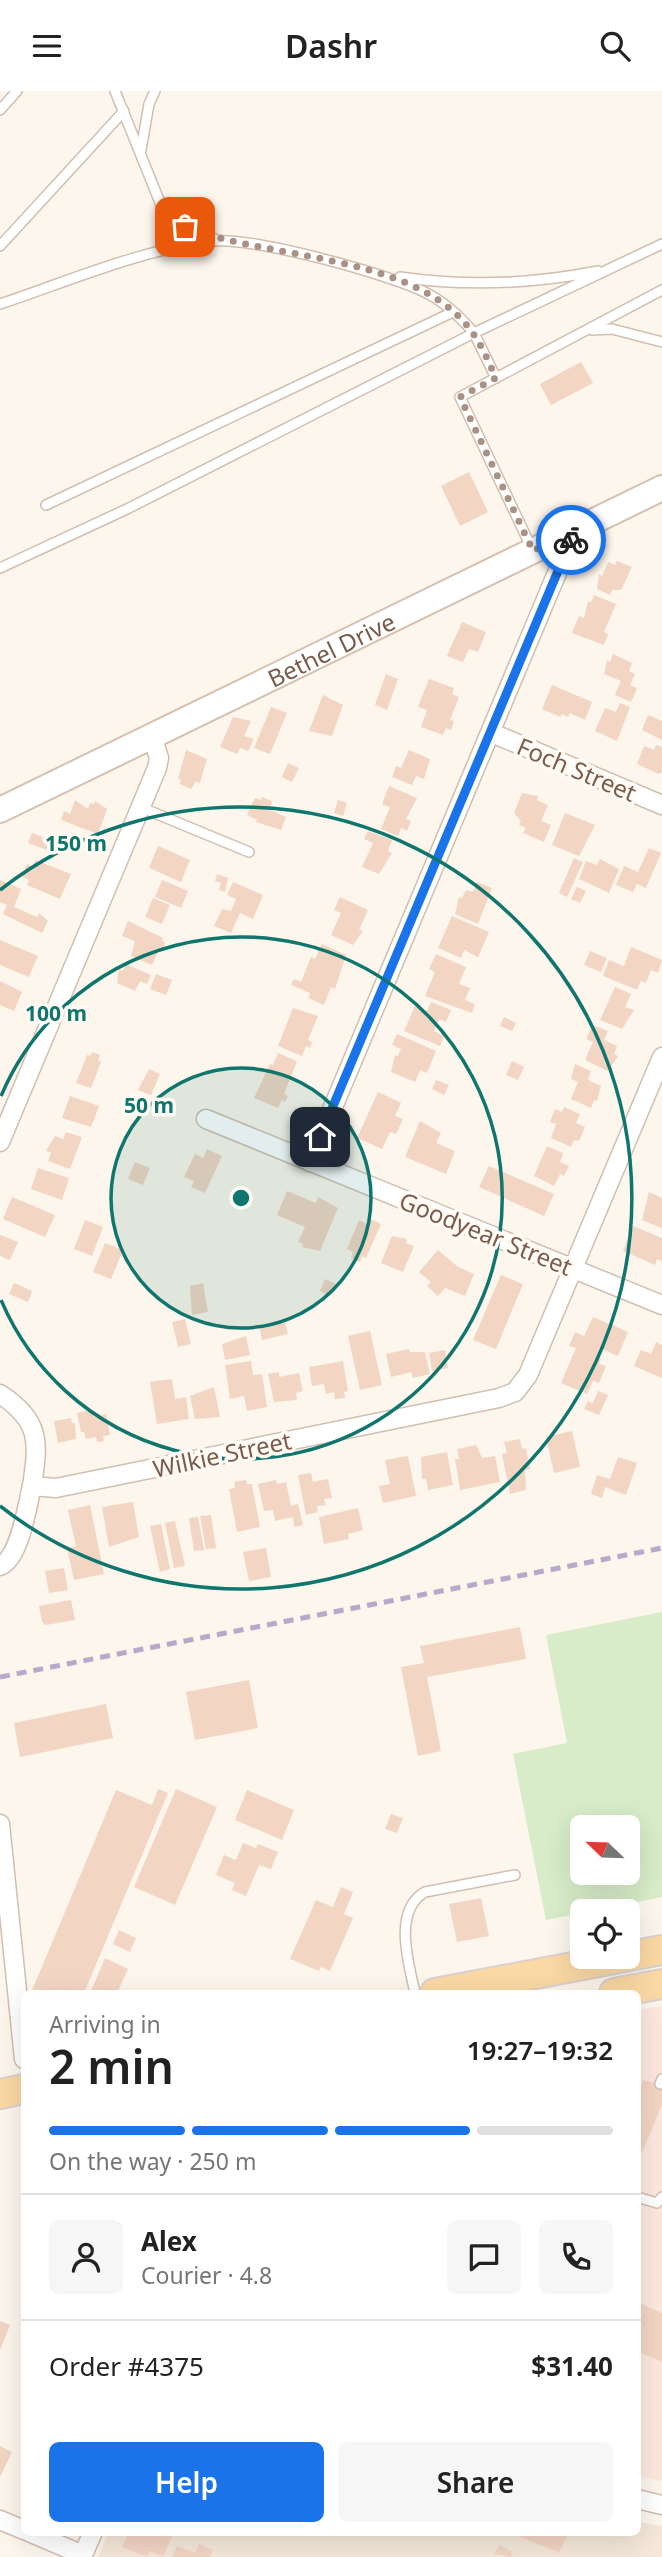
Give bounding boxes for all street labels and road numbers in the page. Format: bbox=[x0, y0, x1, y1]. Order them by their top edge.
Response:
street label: Bethel Drive bbox=[262, 604, 400, 694]
street label: Foch Street bbox=[512, 729, 642, 809]
street label: Goodyear Street bbox=[395, 1183, 578, 1283]
street label: Wilkie Street bbox=[150, 1423, 294, 1485]

